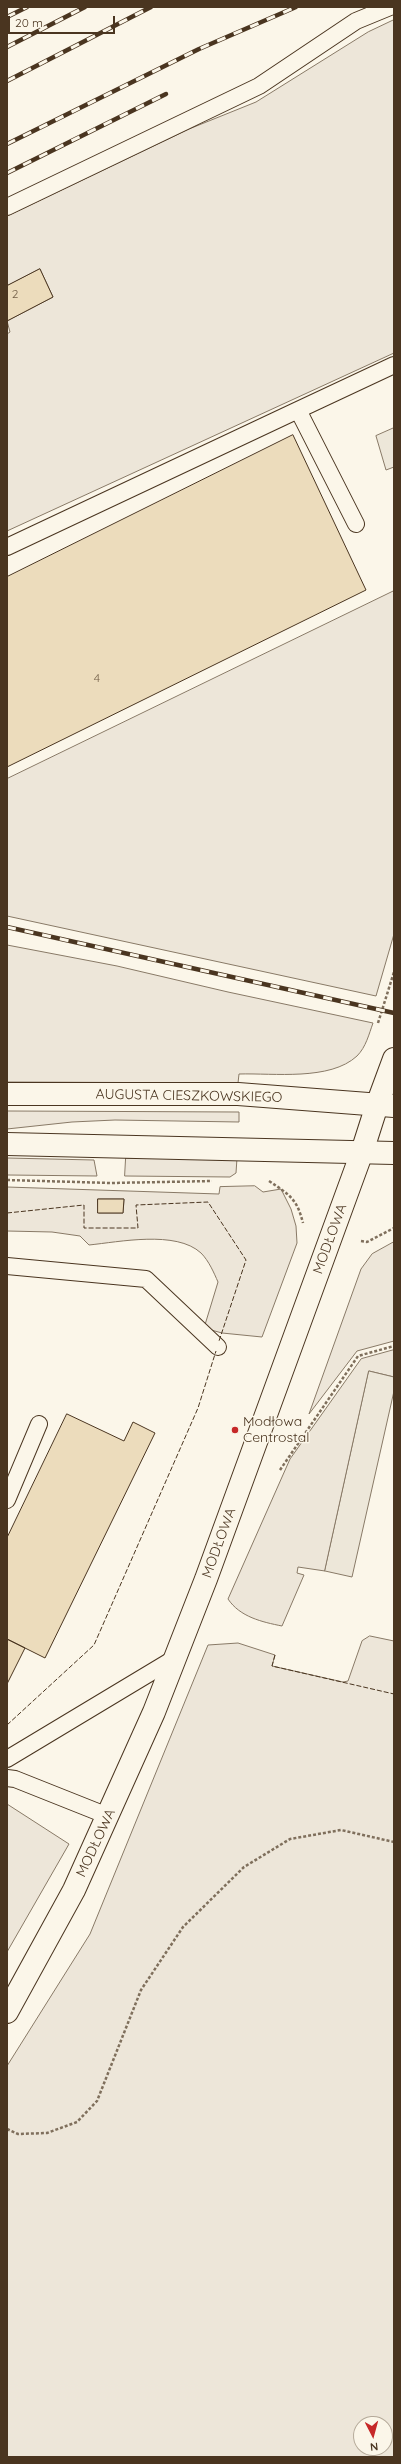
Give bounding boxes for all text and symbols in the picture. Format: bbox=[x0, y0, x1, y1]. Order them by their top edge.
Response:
scale bar bbox=[10, 8, 117, 34]
text: 20 m bbox=[15, 15, 43, 30]
house number: 2 bbox=[12, 287, 18, 301]
house number: 4 bbox=[94, 671, 100, 685]
street label: AUGUSTA CIESZKOWSKIEGO bbox=[95, 1086, 283, 1106]
street label: MODŁOWA bbox=[310, 1202, 350, 1276]
place label: Modłowa Centrostal bbox=[243, 1414, 309, 1446]
marker: Modłowa Centrostal bbox=[230, 1425, 240, 1435]
street label: MODŁOWA bbox=[199, 1506, 239, 1580]
street label: MODŁOWA bbox=[73, 1806, 119, 1880]
north arrow bbox=[353, 2416, 393, 2456]
text: N bbox=[369, 2440, 379, 2454]

